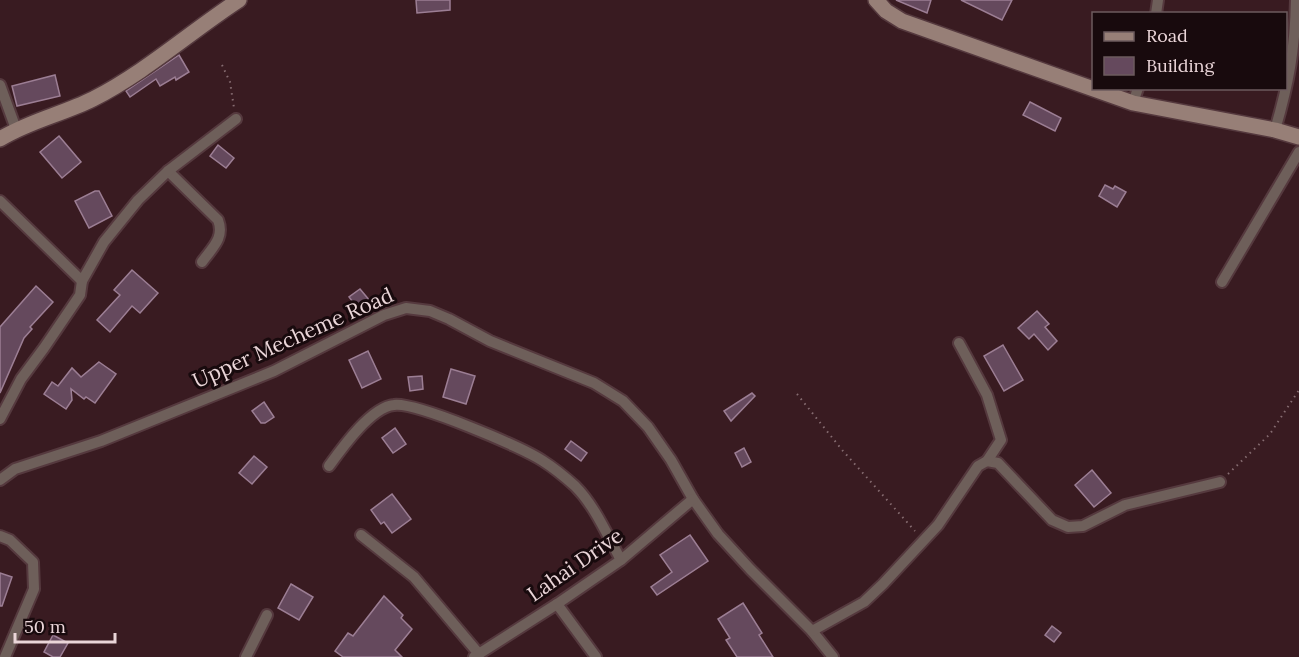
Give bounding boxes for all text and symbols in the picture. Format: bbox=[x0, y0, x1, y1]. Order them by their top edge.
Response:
legend bbox=[1092, 12, 1287, 90]
text: Road bbox=[1146, 24, 1188, 47]
text: Building bbox=[1146, 54, 1216, 77]
street label: Upper Mecheme Road bbox=[188, 281, 397, 394]
street label: Lahai Drive bbox=[522, 522, 628, 607]
scale bar bbox=[15, 606, 116, 644]
text: 50 m bbox=[24, 615, 66, 638]

